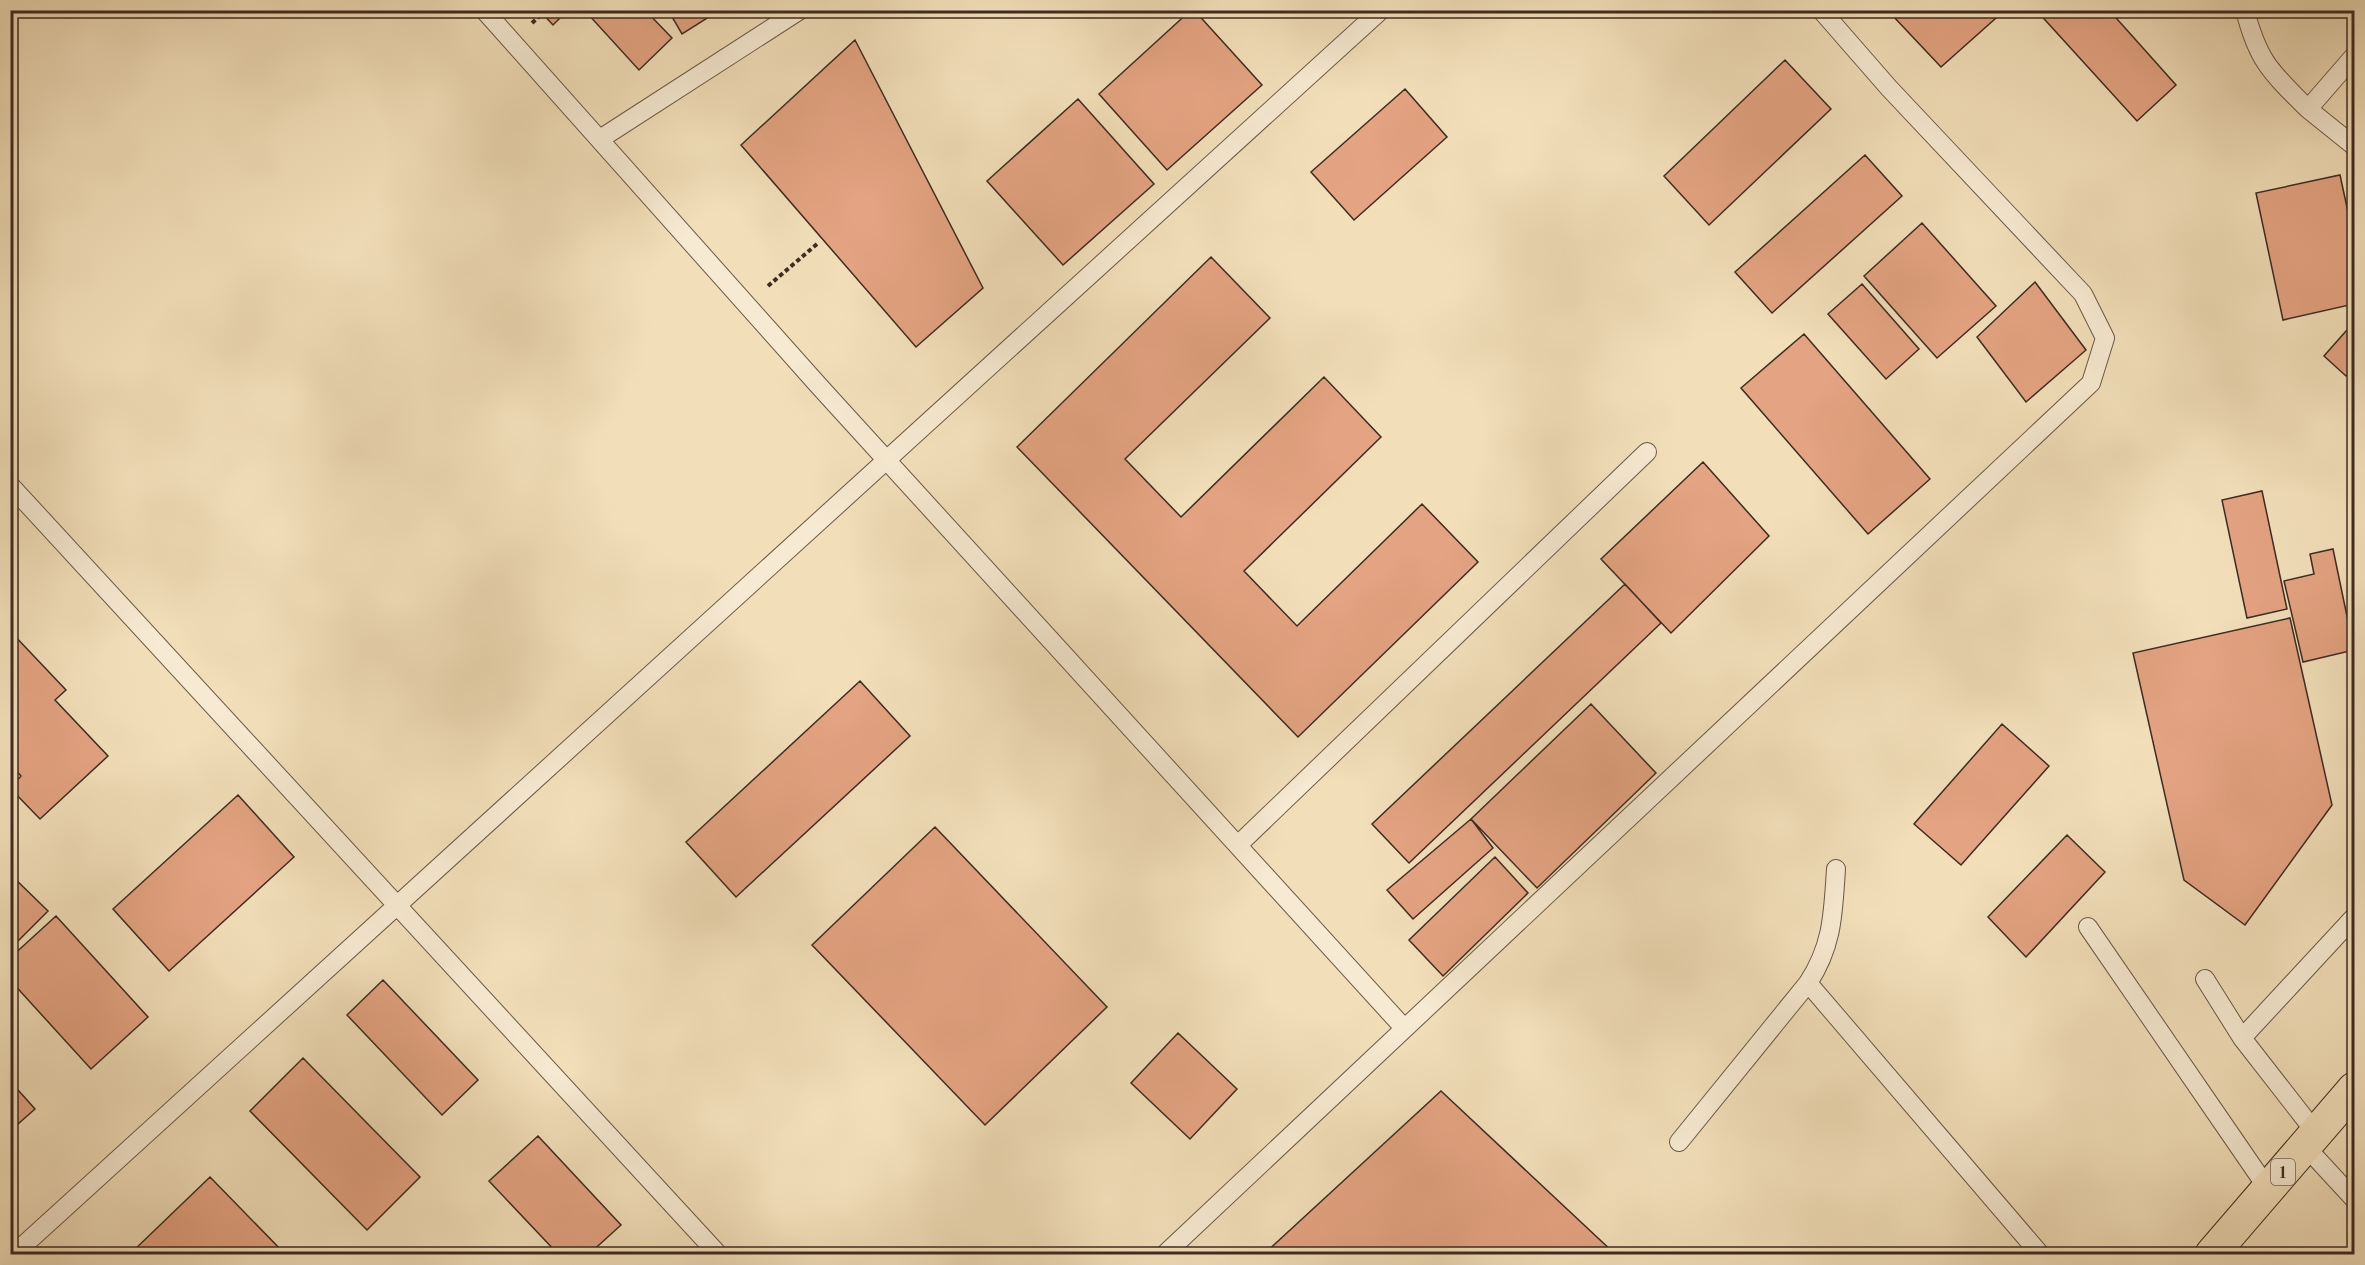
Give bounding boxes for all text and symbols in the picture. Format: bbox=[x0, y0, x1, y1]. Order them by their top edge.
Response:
road number: 1 bbox=[2271, 1159, 2295, 1185]

